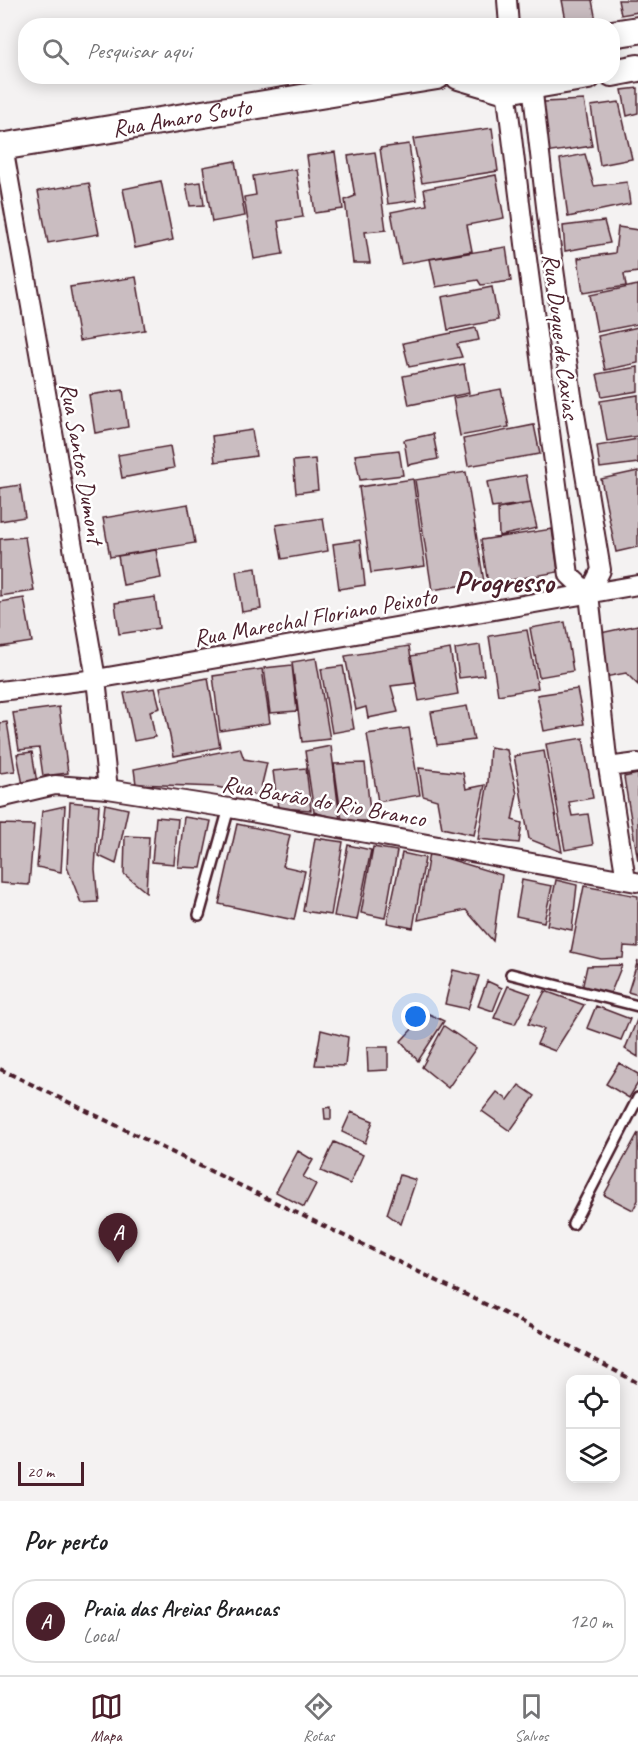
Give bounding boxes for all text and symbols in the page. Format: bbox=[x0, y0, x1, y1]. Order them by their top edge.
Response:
search box bbox=[18, 18, 620, 84]
icon: search bbox=[39, 35, 72, 68]
text: Pesquisar aqui bbox=[87, 37, 192, 65]
street label: Rua Amaro Souto bbox=[110, 91, 255, 144]
street label: Rua Duque de Caxias bbox=[536, 252, 586, 423]
street label: Rua Santos Dumont bbox=[53, 380, 111, 549]
district label: Progresso bbox=[454, 563, 556, 601]
street label: Rua Marechal Floriano Peixoto bbox=[191, 581, 440, 653]
street label: Rua Barão do Rio Branco bbox=[220, 768, 430, 834]
your location bbox=[401, 1002, 430, 1031]
pin: A bbox=[98, 1214, 138, 1263]
map controls bbox=[566, 1375, 620, 1483]
button: locate bbox=[566, 1375, 620, 1429]
button: layers bbox=[566, 1429, 620, 1483]
scale bar bbox=[18, 1459, 84, 1486]
text: 20 m bbox=[27, 1462, 54, 1482]
text: Por perto bbox=[24, 1524, 106, 1557]
text: Praia das Areias Brancas bbox=[83, 1595, 278, 1623]
text: A bbox=[40, 1609, 51, 1634]
text: 120 m bbox=[569, 1609, 612, 1634]
text: Local bbox=[83, 1623, 117, 1648]
tab: Mapa bbox=[90, 1690, 123, 1746]
tab: Rotas bbox=[302, 1690, 335, 1746]
tab: Salvos bbox=[515, 1690, 548, 1746]

